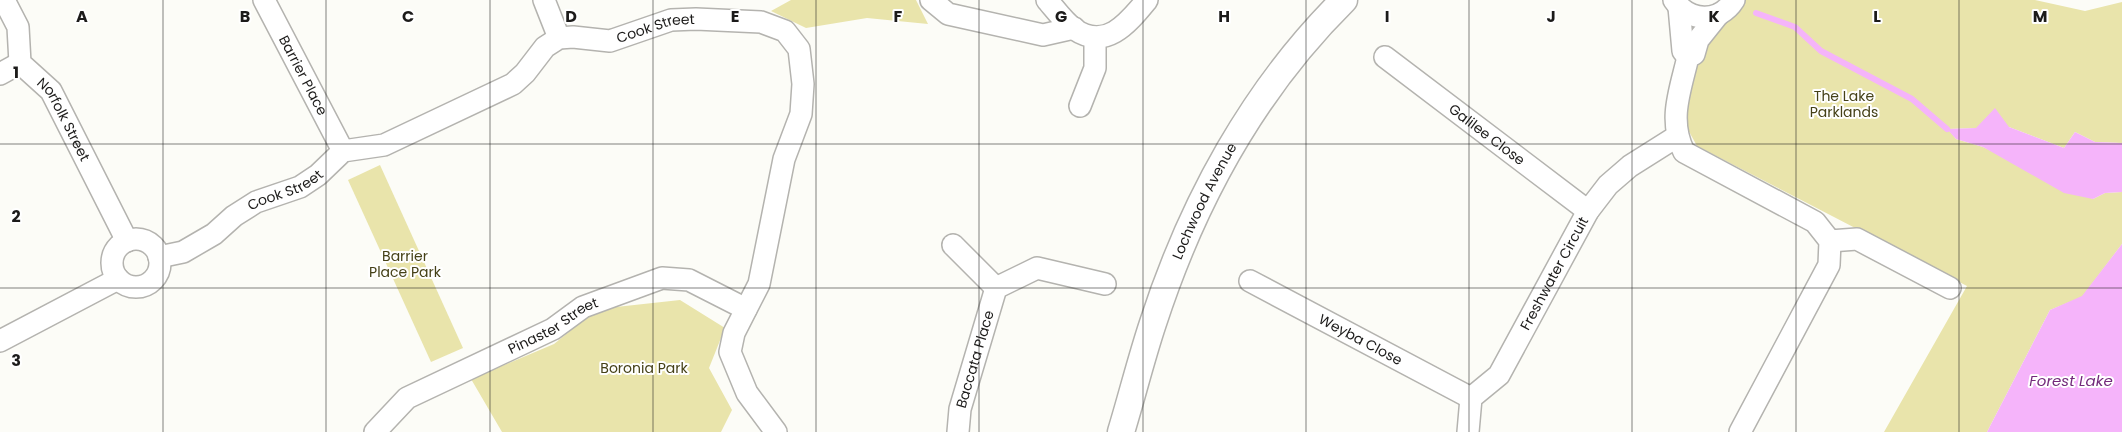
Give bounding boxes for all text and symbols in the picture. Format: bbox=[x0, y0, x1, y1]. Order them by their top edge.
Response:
text: A bbox=[76, 5, 88, 28]
text: B bbox=[240, 5, 250, 28]
text: C bbox=[402, 5, 414, 28]
text: D bbox=[565, 5, 577, 28]
text: E bbox=[731, 5, 739, 28]
text: F bbox=[894, 5, 903, 28]
text: G bbox=[1055, 5, 1067, 28]
text: H bbox=[1218, 5, 1230, 28]
text: I bbox=[1385, 5, 1389, 28]
text: J bbox=[1546, 5, 1556, 28]
text: K bbox=[1708, 5, 1720, 28]
text: L bbox=[1873, 5, 1881, 28]
text: M bbox=[2033, 5, 2047, 28]
street label: Cook Street bbox=[614, 9, 695, 48]
street label: Barrier Place bbox=[274, 32, 333, 119]
text: 1 bbox=[13, 61, 19, 84]
street label: Norfolk Street bbox=[33, 73, 95, 164]
park label: The Lake Parklands bbox=[1810, 86, 1878, 122]
street label: Galilee Close bbox=[1445, 99, 1530, 170]
street label: Lochwood Avenue bbox=[1167, 139, 1242, 262]
street label: Cook Street bbox=[243, 165, 328, 215]
text: 2 bbox=[11, 205, 21, 228]
street label: Freshwater Circuit bbox=[1515, 213, 1593, 334]
park label: Barrier Place Park bbox=[369, 246, 442, 282]
street label: Pinaster Street bbox=[505, 292, 601, 359]
street label: Baccata Place bbox=[951, 308, 999, 411]
street label: Weyba Close bbox=[1315, 309, 1406, 370]
text: 3 bbox=[11, 349, 21, 372]
park label: Boronia Park bbox=[600, 358, 688, 378]
water label: Forest Lake bbox=[2029, 370, 2113, 391]

